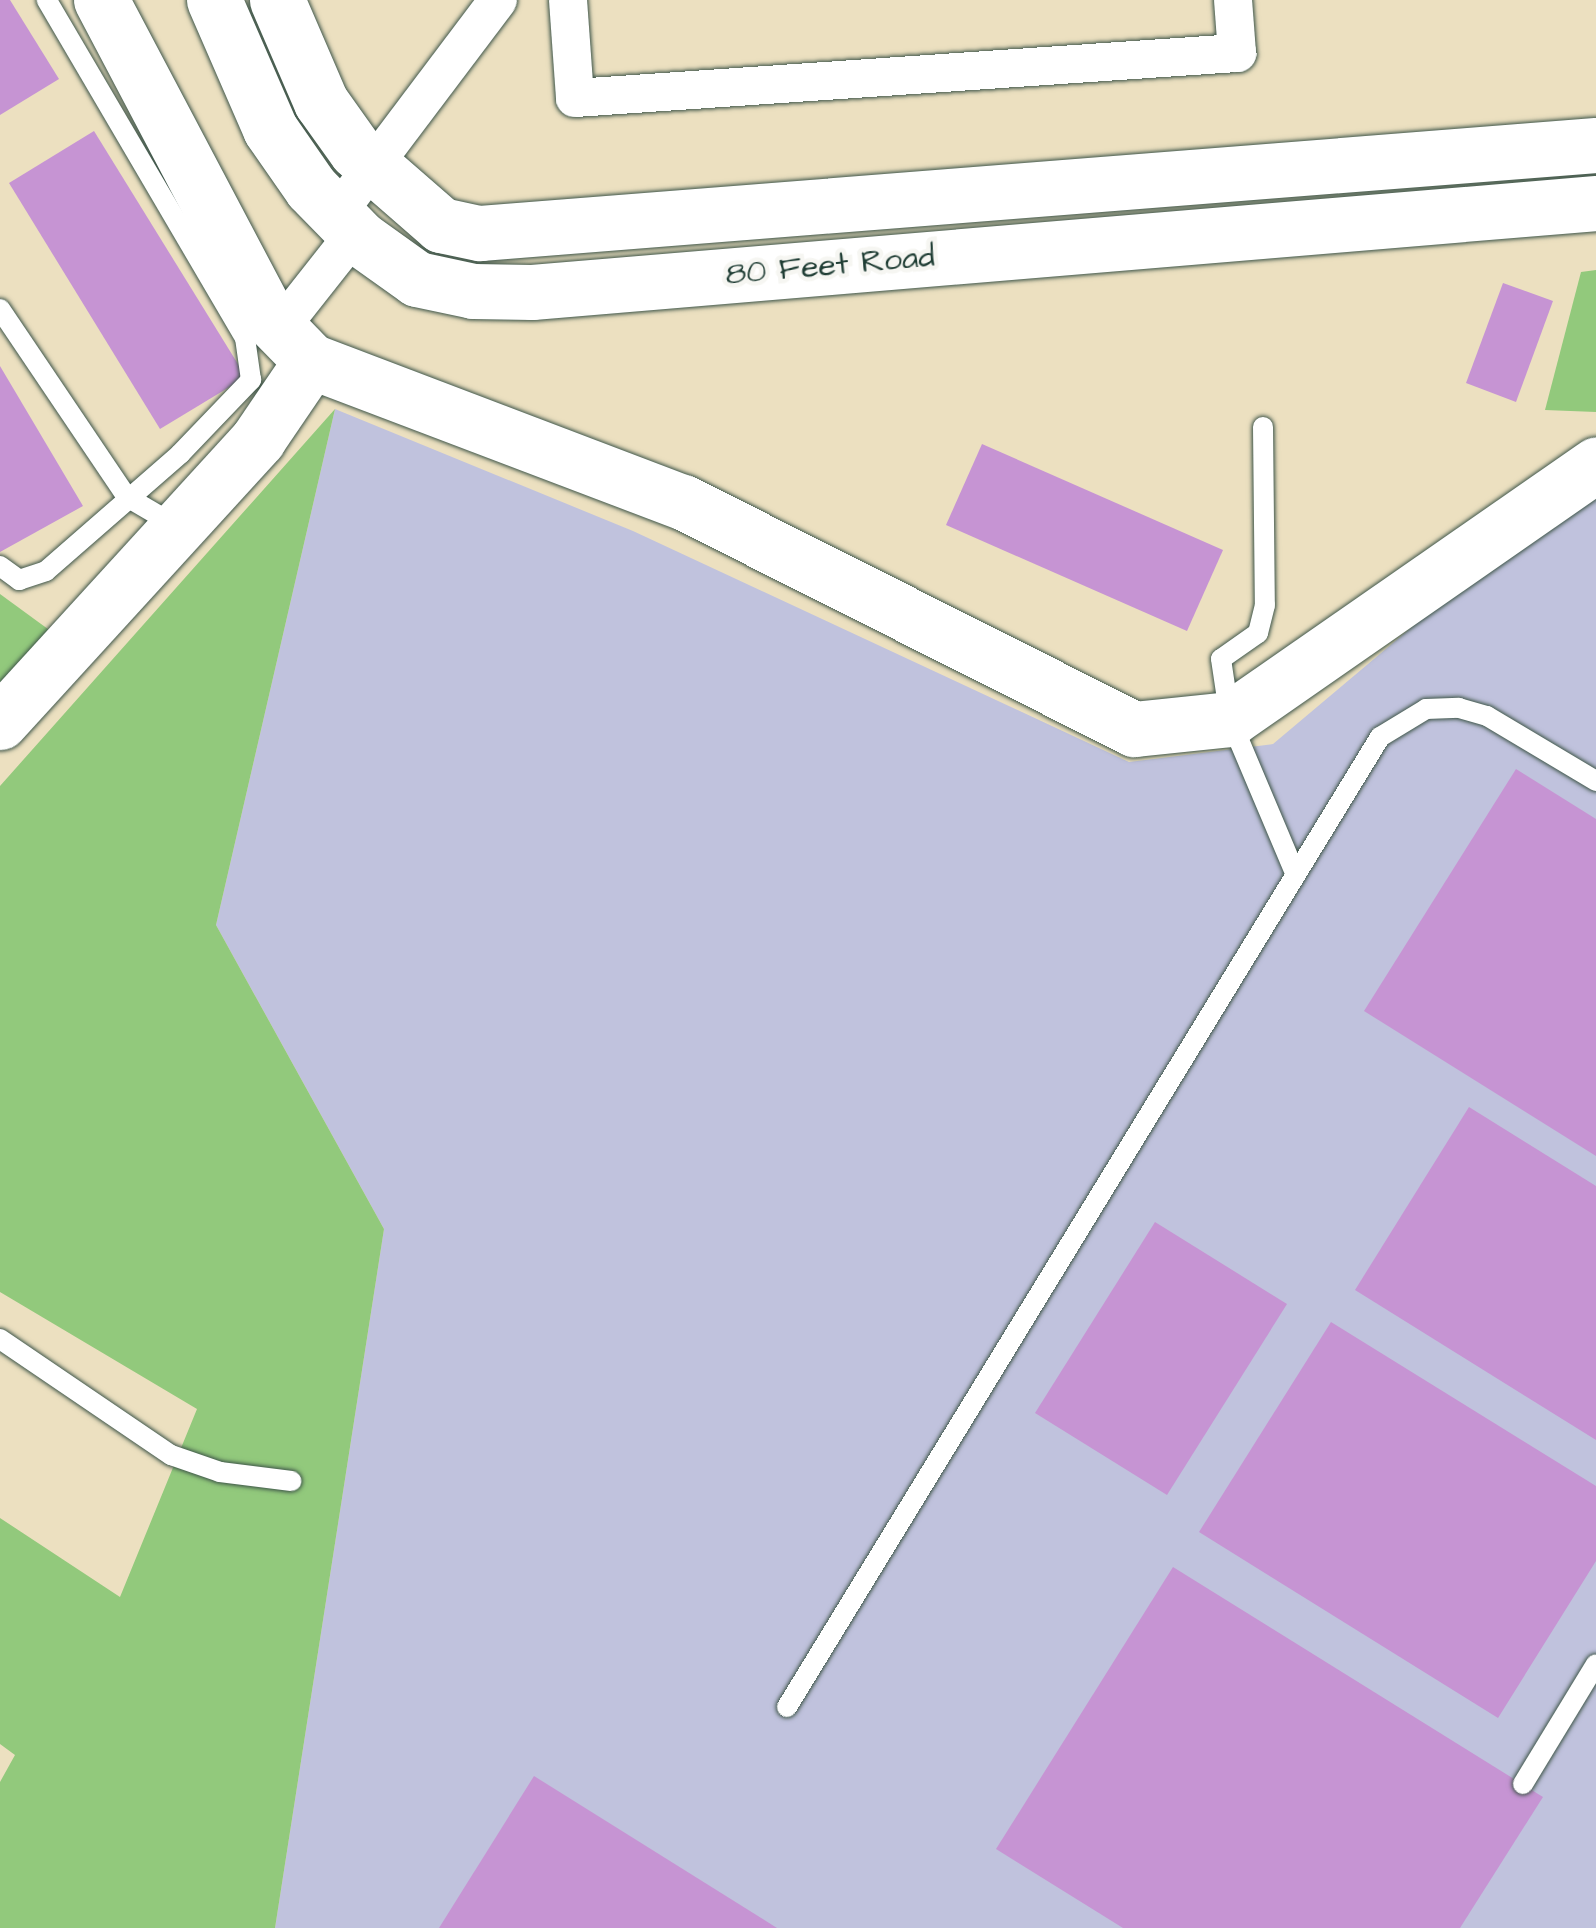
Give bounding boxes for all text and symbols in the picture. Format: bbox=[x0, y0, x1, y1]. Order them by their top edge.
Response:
street label: 80 Feet Road bbox=[724, 238, 936, 294]

